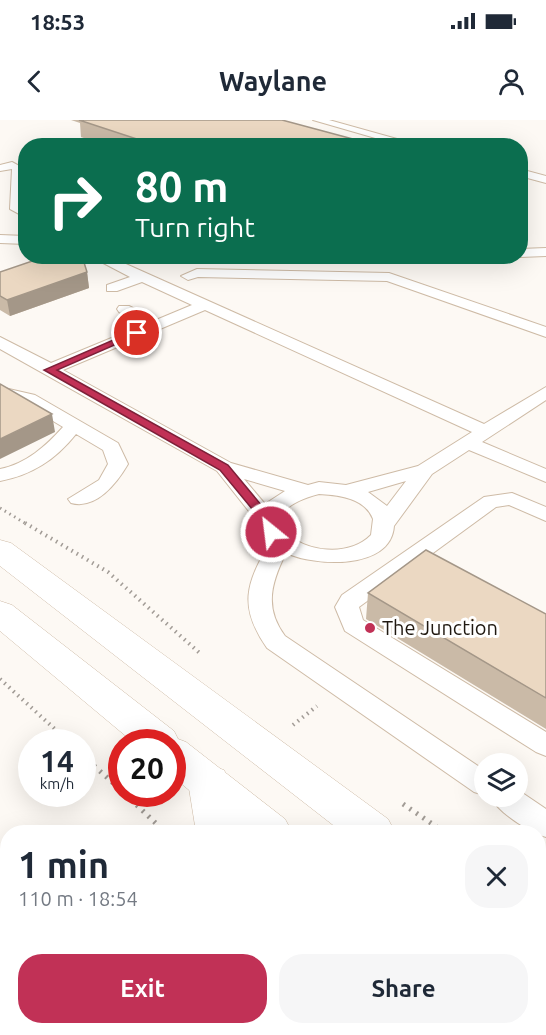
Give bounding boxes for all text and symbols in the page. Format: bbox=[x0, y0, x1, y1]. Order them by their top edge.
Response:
text: 18:53 bbox=[30, 9, 85, 34]
icon: back bbox=[18, 65, 51, 98]
icon: person bbox=[495, 65, 528, 98]
text: Waylane bbox=[219, 66, 327, 96]
icon: right bbox=[36, 162, 114, 240]
text: 80 m bbox=[135, 163, 229, 210]
text: Turn right bbox=[135, 212, 255, 242]
pin bbox=[111, 307, 162, 358]
icon: arrive bbox=[120, 316, 153, 349]
position arrow bbox=[239, 500, 303, 564]
place label: The Junction bbox=[382, 616, 498, 639]
marker: The Junction bbox=[363, 621, 377, 635]
speed limit sign: 20 bbox=[108, 729, 186, 807]
text: 14 bbox=[40, 744, 74, 778]
map controls bbox=[474, 753, 528, 807]
button: layers bbox=[474, 753, 528, 807]
text: km/h bbox=[40, 775, 74, 792]
text: 1 min bbox=[18, 844, 109, 885]
button: close bbox=[465, 845, 528, 908]
text: 110 m · 18:54 bbox=[18, 887, 138, 910]
button: Exit bbox=[18, 954, 267, 1023]
button: Share bbox=[279, 954, 528, 1023]

